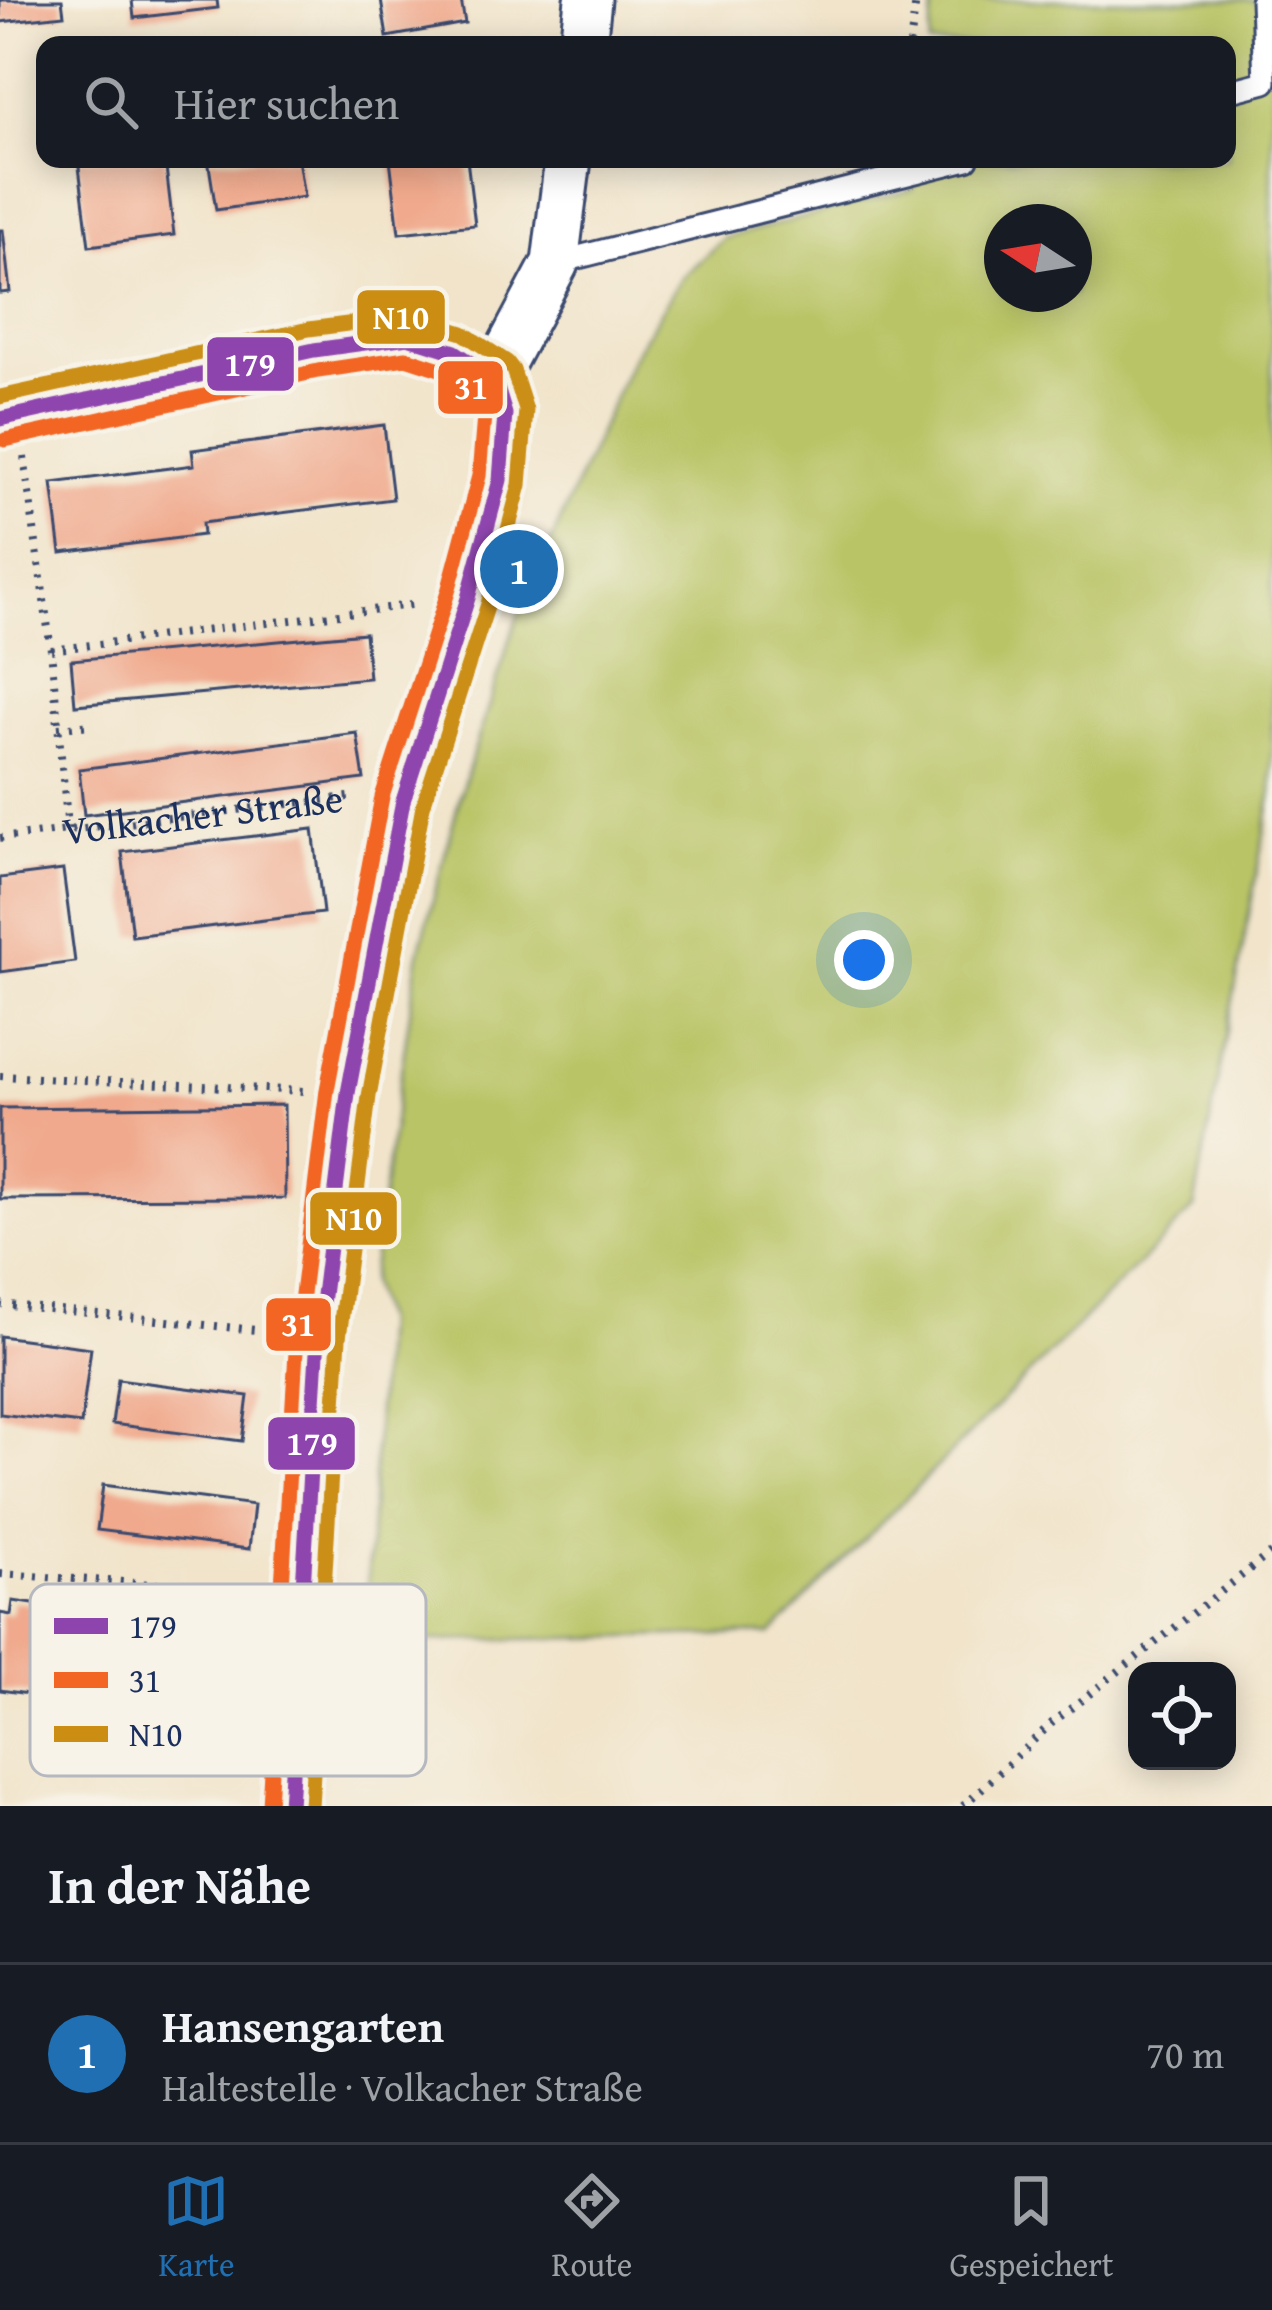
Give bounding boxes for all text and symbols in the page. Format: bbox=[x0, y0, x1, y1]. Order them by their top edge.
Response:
search box bbox=[36, 36, 1236, 168]
icon: search bbox=[78, 69, 144, 135]
text: Hier suchen bbox=[174, 70, 399, 135]
north arrow bbox=[984, 204, 1092, 312]
line badge: N10 bbox=[355, 288, 447, 346]
text: N10 bbox=[373, 293, 429, 341]
line badge: 179 bbox=[205, 335, 296, 393]
text: 179 bbox=[224, 340, 276, 388]
line badge: 31 bbox=[436, 359, 505, 416]
text: 31 bbox=[454, 363, 488, 411]
pin: 1 bbox=[480, 524, 558, 614]
street label: Volkacher Straße bbox=[59, 769, 346, 858]
your location bbox=[834, 930, 894, 990]
line badge: N10 bbox=[308, 1190, 399, 1247]
text: N10 bbox=[326, 1194, 382, 1242]
line badge: 31 bbox=[264, 1296, 333, 1353]
text: 31 bbox=[281, 1300, 315, 1348]
line badge: 179 bbox=[266, 1415, 357, 1472]
text: 179 bbox=[286, 1419, 338, 1467]
legend bbox=[30, 1584, 426, 1776]
text: 179 bbox=[129, 1602, 177, 1650]
text: 31 bbox=[129, 1656, 161, 1704]
map controls bbox=[1128, 1662, 1236, 1770]
button: locate bbox=[1128, 1662, 1236, 1770]
text: N10 bbox=[129, 1710, 182, 1758]
text: In der Nähe bbox=[48, 1847, 311, 1922]
text: Hansengarten bbox=[162, 1993, 444, 2058]
text: 1 bbox=[77, 2025, 97, 2082]
text: 70 m bbox=[1146, 2025, 1224, 2082]
text: Haltestelle · Volkacher Straße bbox=[162, 2058, 643, 2115]
tab: Karte bbox=[159, 2168, 234, 2288]
tab: Route bbox=[552, 2168, 632, 2288]
tab: Gespeichert bbox=[949, 2168, 1113, 2288]

